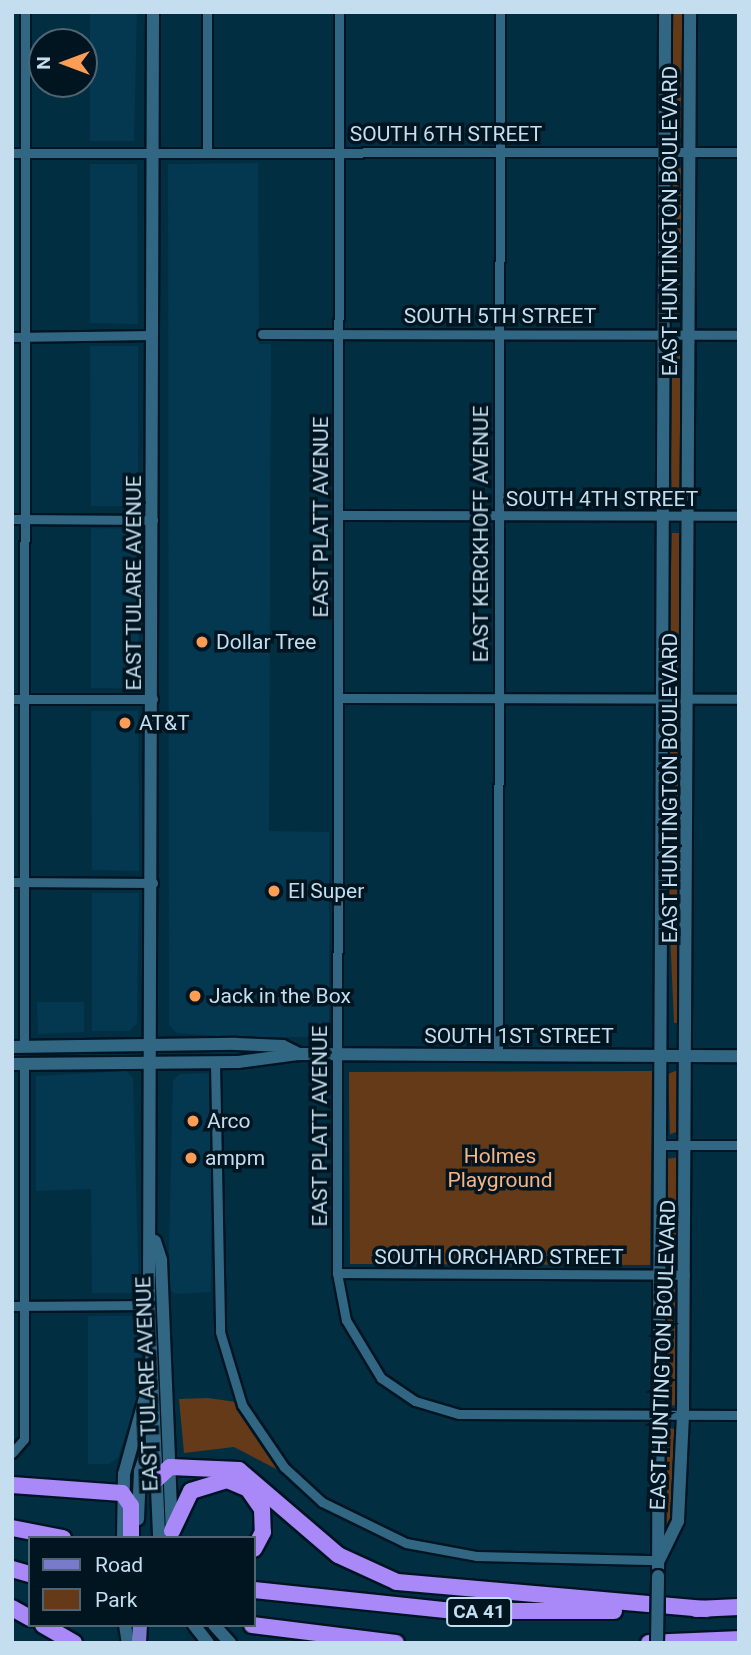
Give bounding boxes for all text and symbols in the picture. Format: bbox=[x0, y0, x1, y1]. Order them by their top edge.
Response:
north arrow bbox=[28, 28, 98, 98]
text: N bbox=[32, 56, 55, 70]
street label: EAST HUNTINGTON BOULEVARD bbox=[657, 66, 683, 376]
street label: SOUTH 6TH STREET bbox=[350, 121, 542, 147]
street label: SOUTH 5TH STREET bbox=[404, 303, 596, 329]
street label: EAST KERCKHOFF AVENUE bbox=[468, 405, 494, 663]
street label: EAST PLATT AVENUE bbox=[308, 416, 334, 618]
street label: EAST TULARE AVENUE bbox=[121, 475, 147, 691]
street label: SOUTH 4TH STREET bbox=[506, 486, 698, 512]
place label: Dollar Tree bbox=[216, 629, 317, 655]
street label: EAST HUNTINGTON BOULEVARD bbox=[657, 633, 683, 943]
marker: Dollar Tree bbox=[194, 634, 210, 650]
place label: AT&T bbox=[139, 710, 190, 736]
marker: AT&T bbox=[117, 715, 133, 731]
place label: El Super bbox=[288, 878, 364, 904]
marker: El Super bbox=[266, 883, 282, 899]
place label: Jack in the Box bbox=[209, 983, 351, 1009]
marker: Jack in the Box bbox=[187, 988, 203, 1004]
street label: SOUTH 1ST STREET bbox=[424, 1023, 614, 1049]
street label: EAST PLATT AVENUE bbox=[307, 1025, 333, 1227]
place label: Arco bbox=[207, 1108, 251, 1134]
marker: Arco bbox=[185, 1113, 201, 1129]
park label: Holmes Playground bbox=[447, 1143, 553, 1193]
place label: ampm bbox=[205, 1145, 265, 1171]
marker: ampm bbox=[183, 1150, 199, 1166]
street label: EAST HUNTINGTON BOULEVARD bbox=[645, 1199, 681, 1511]
street label: SOUTH ORCHARD STREET bbox=[374, 1244, 624, 1270]
street label: EAST TULARE AVENUE bbox=[131, 1276, 163, 1492]
legend bbox=[28, 1536, 256, 1627]
text: Road bbox=[95, 1553, 143, 1577]
text: Park bbox=[95, 1588, 137, 1612]
road number: CA 41 bbox=[446, 1596, 512, 1628]

